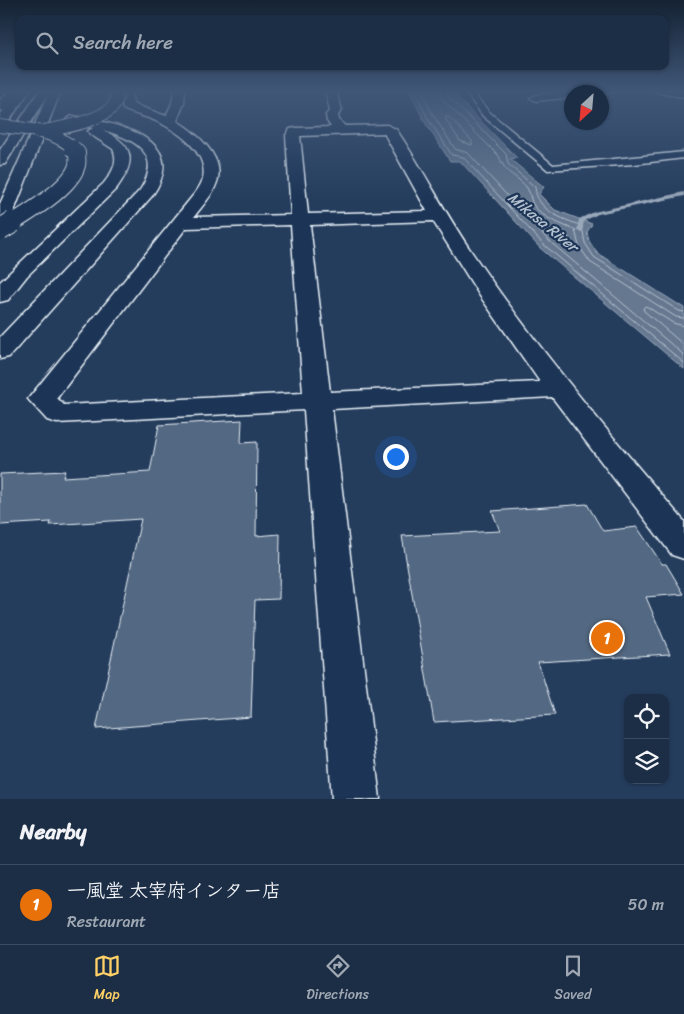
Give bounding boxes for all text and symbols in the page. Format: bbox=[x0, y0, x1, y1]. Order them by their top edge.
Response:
search box bbox=[15, 15, 669, 70]
text: Search here bbox=[73, 26, 173, 59]
icon: search bbox=[33, 29, 61, 57]
north arrow bbox=[564, 85, 609, 130]
water label: Mikasa River bbox=[502, 185, 586, 260]
your location bbox=[383, 444, 409, 470]
pin: 1 bbox=[591, 619, 623, 657]
map controls bbox=[624, 694, 669, 784]
button: locate bbox=[624, 694, 669, 739]
button: layers bbox=[624, 739, 669, 784]
text: Nearby bbox=[20, 813, 86, 851]
text: 一風堂 太宰府インター店 bbox=[67, 874, 281, 907]
text: 1 bbox=[33, 890, 39, 919]
text: 50 m bbox=[628, 890, 664, 919]
text: Restaurant bbox=[67, 907, 146, 936]
tab: Map bbox=[93, 952, 121, 1007]
tab: Directions bbox=[306, 952, 369, 1007]
tab: Saved bbox=[554, 952, 591, 1007]

